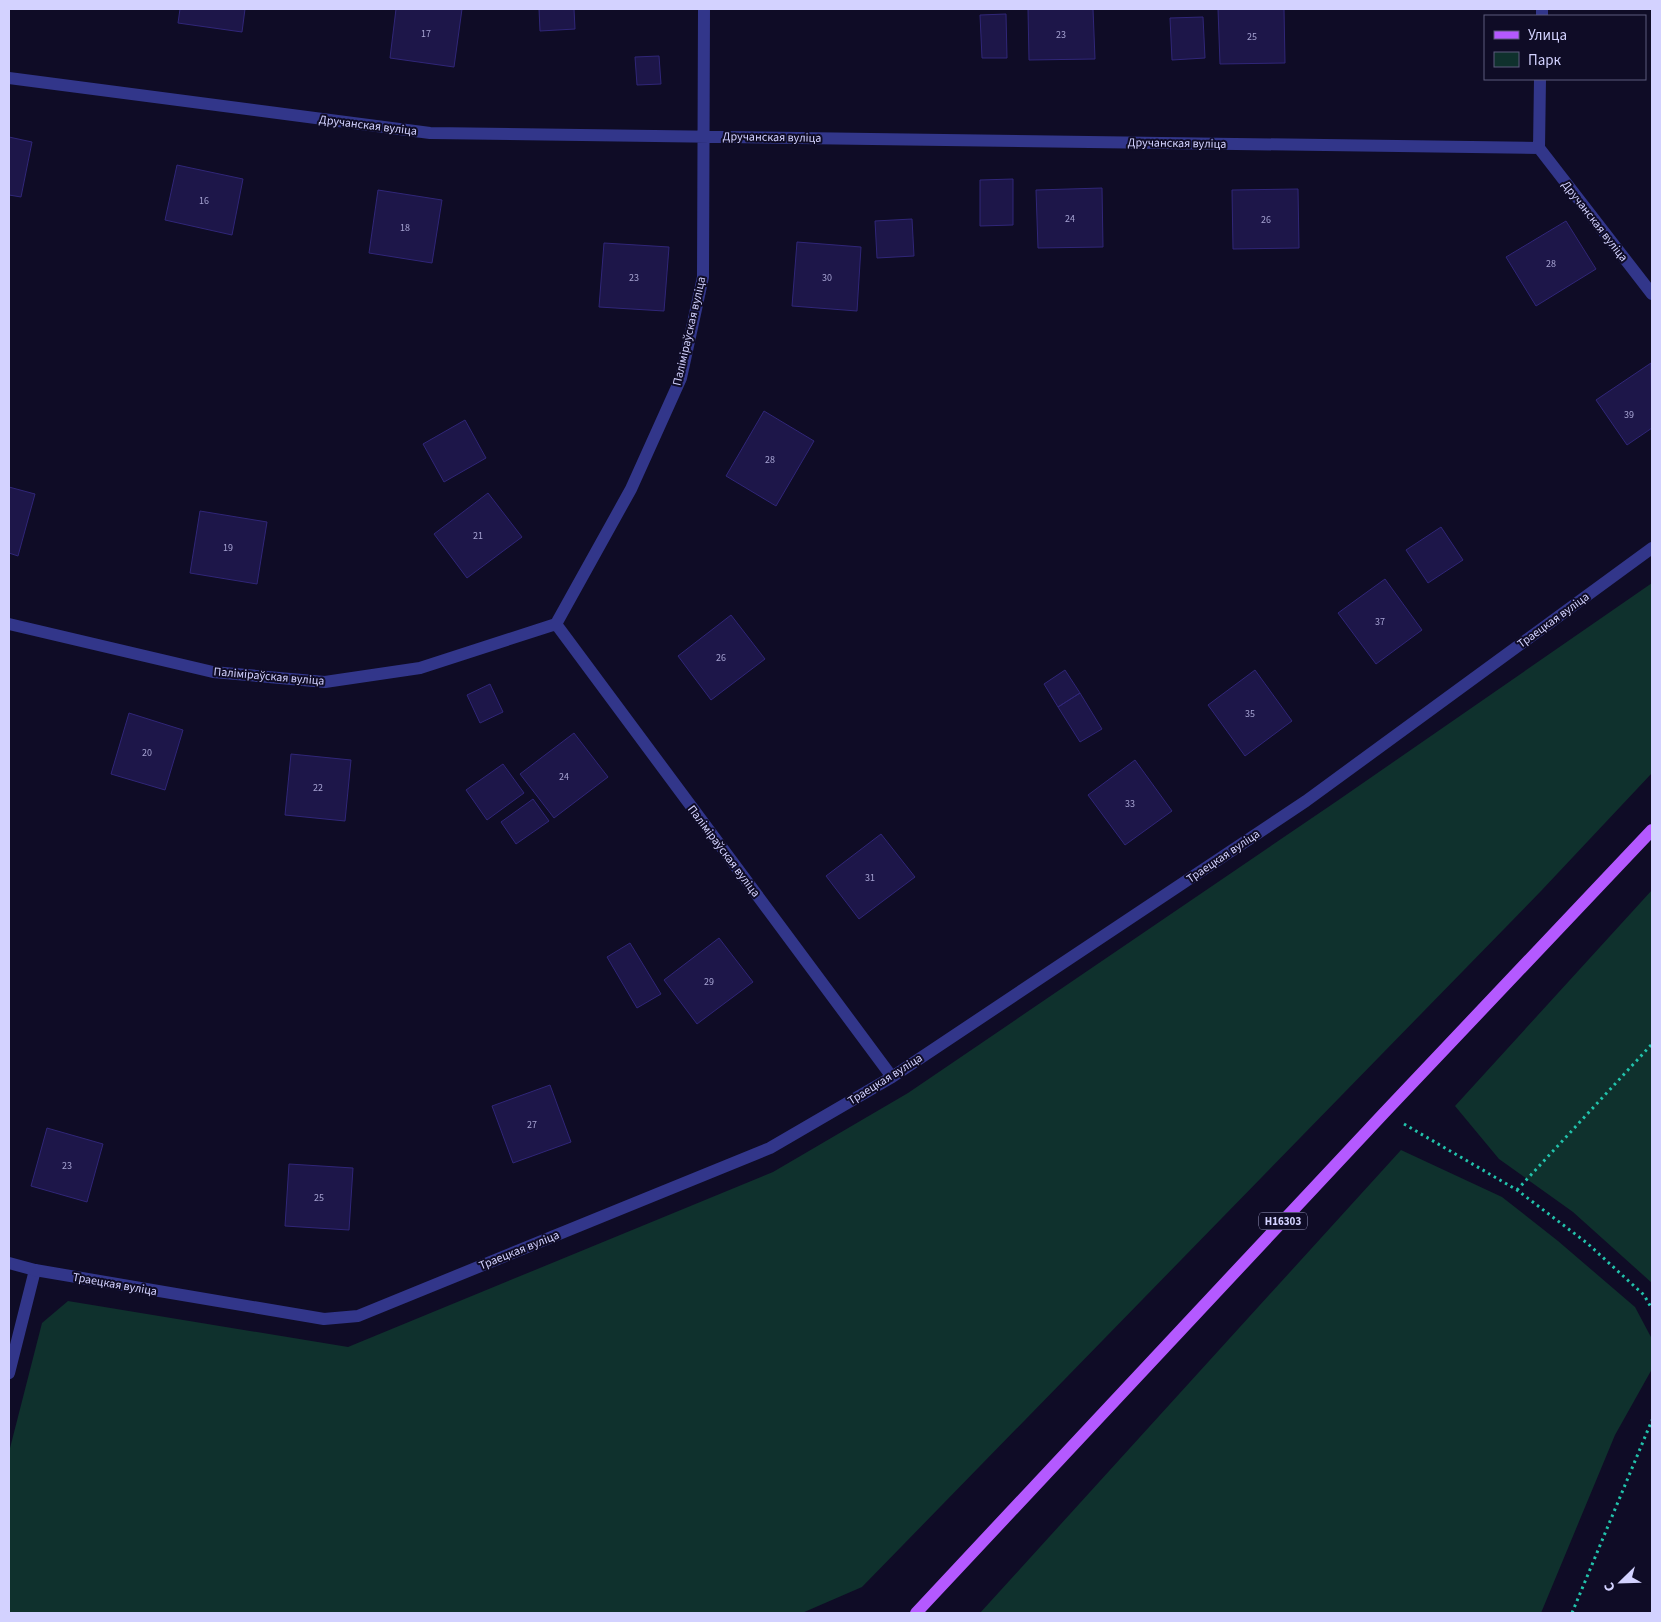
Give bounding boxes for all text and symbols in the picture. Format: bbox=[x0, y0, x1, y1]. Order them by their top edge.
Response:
legend bbox=[1484, 15, 1646, 80]
text: Улица bbox=[1528, 25, 1567, 46]
house number: 17 bbox=[421, 27, 431, 41]
house number: 23 bbox=[1056, 28, 1066, 42]
house number: 25 bbox=[1247, 30, 1257, 44]
text: Парк bbox=[1528, 50, 1562, 71]
street label: Дручанская вуліца bbox=[318, 111, 418, 140]
street label: Дручанская вуліца bbox=[723, 128, 821, 147]
street label: Дручанская вуліца bbox=[1128, 134, 1226, 153]
street label: Дручанская вуліца bbox=[1558, 177, 1632, 265]
house number: 16 bbox=[199, 194, 209, 208]
house number: 24 bbox=[1065, 212, 1075, 226]
house number: 26 bbox=[1261, 213, 1271, 227]
house number: 18 bbox=[400, 221, 410, 235]
house number: 28 bbox=[1546, 257, 1556, 271]
house number: 23 bbox=[629, 271, 639, 285]
house number: 30 bbox=[822, 271, 832, 285]
street label: Паліміраўская вуліца bbox=[669, 275, 710, 387]
house number: 39 bbox=[1624, 408, 1634, 422]
house number: 28 bbox=[765, 453, 775, 467]
house number: 21 bbox=[473, 529, 483, 543]
house number: 19 bbox=[223, 541, 233, 555]
street label: Траецкая вуліца bbox=[1514, 588, 1593, 652]
house number: 37 bbox=[1375, 615, 1385, 629]
house number: 26 bbox=[716, 651, 726, 665]
street label: Паліміраўская вуліца bbox=[213, 663, 325, 690]
house number: 35 bbox=[1245, 707, 1255, 721]
house number: 20 bbox=[142, 746, 152, 760]
house number: 24 bbox=[559, 770, 569, 784]
house number: 22 bbox=[313, 781, 323, 795]
house number: 33 bbox=[1125, 797, 1135, 811]
street label: Паліміраўская вуліца bbox=[683, 802, 764, 901]
street label: Траецкая вуліца bbox=[1183, 826, 1263, 887]
house number: 31 bbox=[865, 871, 875, 885]
house number: 29 bbox=[704, 975, 714, 989]
street label: Траецкая вуліца bbox=[845, 1050, 926, 1109]
house number: 27 bbox=[527, 1118, 537, 1132]
house number: 23 bbox=[62, 1159, 72, 1173]
house number: 25 bbox=[314, 1191, 324, 1205]
road number: Н16303 bbox=[1259, 1212, 1307, 1230]
street label: Траецкая вуліца bbox=[477, 1227, 562, 1274]
street label: Траецкая вуліца bbox=[71, 1269, 158, 1300]
north arrow bbox=[1596, 1557, 1646, 1607]
text: С bbox=[1599, 1579, 1621, 1594]

